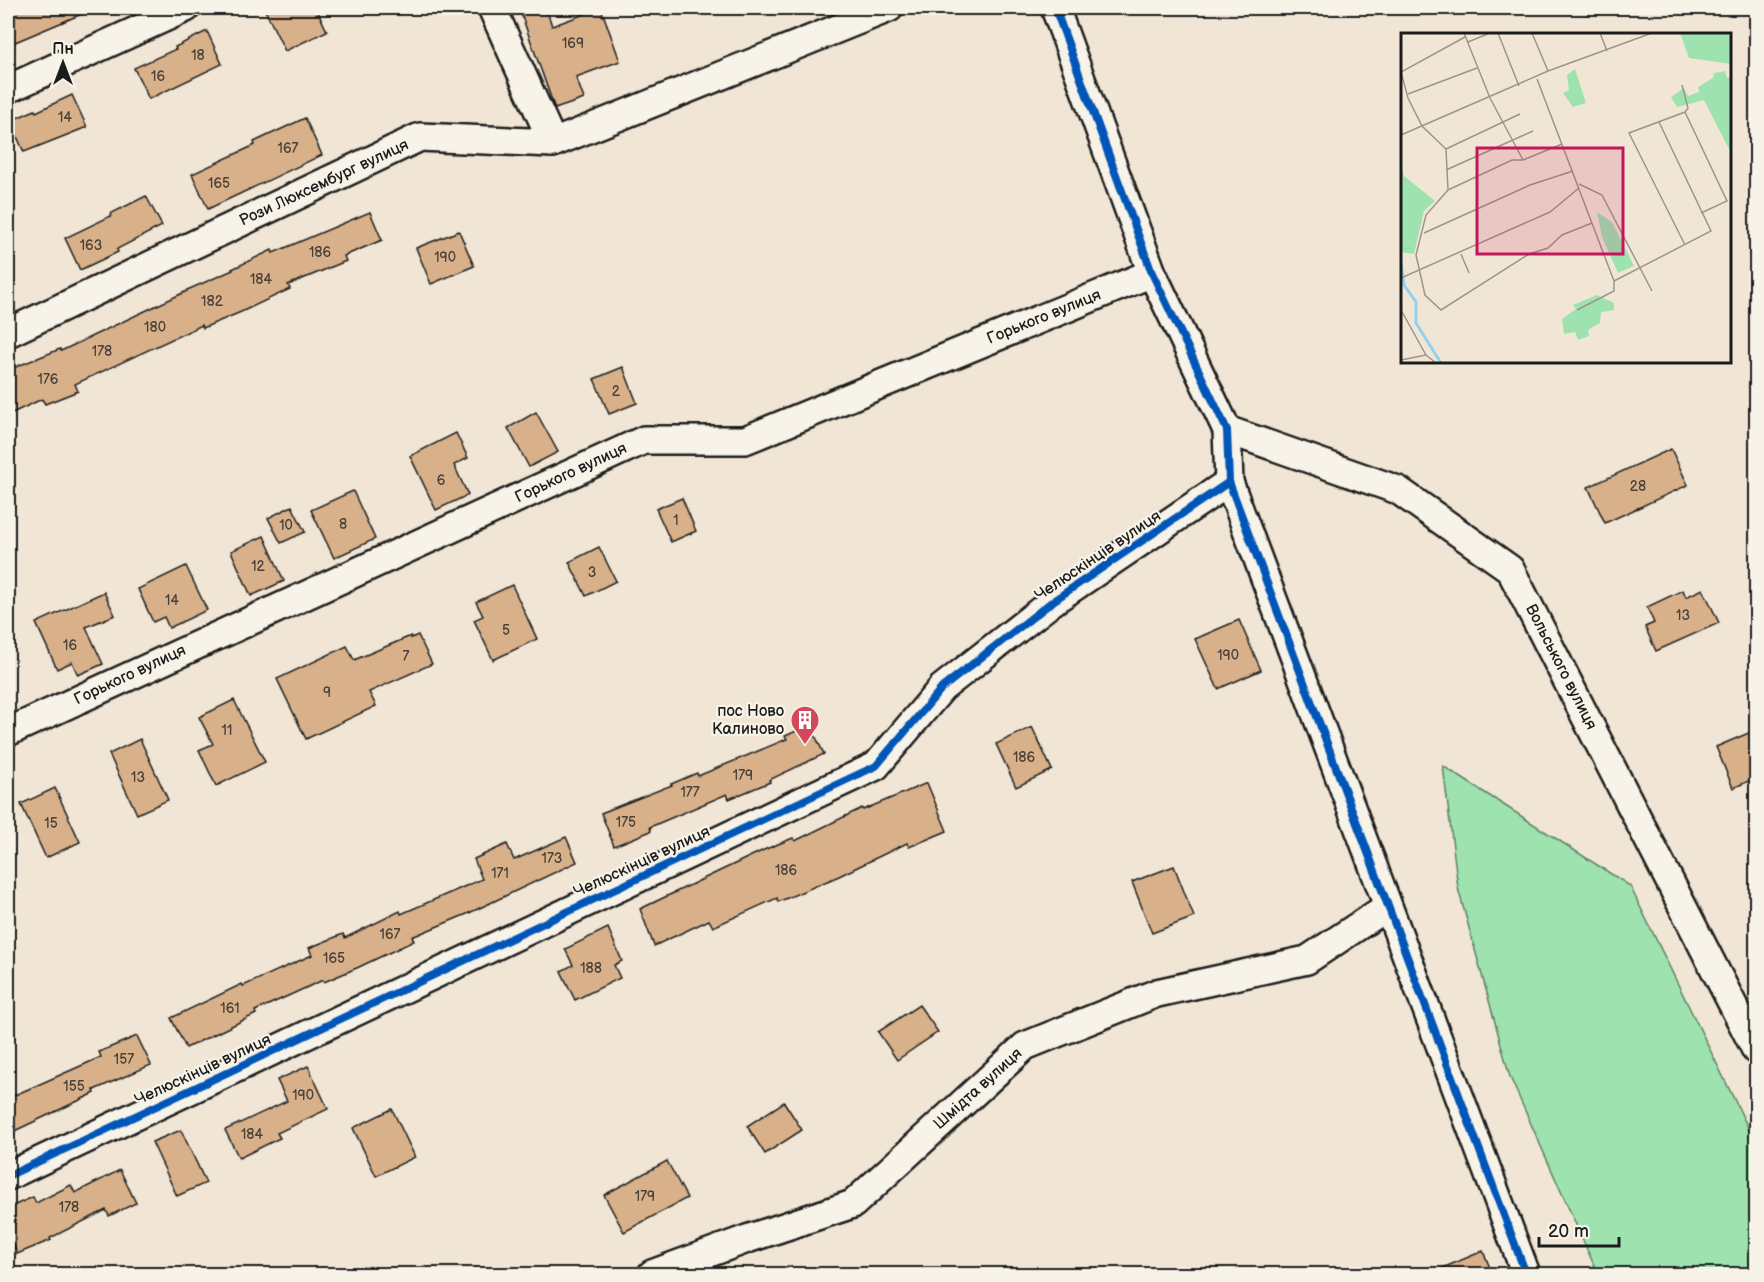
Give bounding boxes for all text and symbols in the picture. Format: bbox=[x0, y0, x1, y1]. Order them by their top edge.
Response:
north arrow bbox=[33, 33, 93, 93]
inset map bbox=[1401, 33, 1731, 363]
house number: 169 bbox=[562, 35, 584, 52]
text: Пн bbox=[52, 40, 74, 59]
house number: 18 bbox=[191, 47, 205, 64]
house number: 16 bbox=[151, 68, 165, 85]
house number: 14 bbox=[58, 109, 72, 126]
street label: Рози Люксембург вулиця bbox=[236, 135, 412, 231]
house number: 167 bbox=[278, 140, 299, 157]
house number: 165 bbox=[208, 175, 230, 192]
house number: 163 bbox=[80, 237, 102, 254]
house number: 186 bbox=[309, 244, 332, 261]
house number: 190 bbox=[434, 249, 456, 266]
house number: 184 bbox=[250, 271, 273, 288]
street label: Горького вулиця bbox=[984, 285, 1104, 349]
house number: 182 bbox=[201, 293, 224, 310]
house number: 180 bbox=[144, 319, 166, 336]
house number: 178 bbox=[92, 343, 112, 360]
house number: 176 bbox=[38, 371, 59, 388]
house number: 2 bbox=[612, 383, 621, 400]
street label: Горького вулиця bbox=[512, 439, 630, 507]
house number: 6 bbox=[437, 472, 446, 489]
house number: 28 bbox=[1630, 478, 1646, 495]
street label: Челюскінців вулиця bbox=[1031, 507, 1165, 605]
house number: 1 bbox=[673, 512, 679, 529]
house number: 8 bbox=[339, 516, 347, 533]
house number: 10 bbox=[279, 517, 293, 534]
house number: 12 bbox=[251, 558, 266, 575]
house number: 3 bbox=[588, 564, 596, 581]
house number: 14 bbox=[165, 592, 179, 609]
street label: Вольського вулиця bbox=[1521, 601, 1601, 733]
house number: 13 bbox=[1676, 607, 1690, 624]
house number: 5 bbox=[502, 622, 510, 639]
house number: 16 bbox=[63, 637, 77, 654]
street label: Горького вулиця bbox=[71, 641, 189, 709]
house number: 190 bbox=[1217, 647, 1239, 664]
house number: 7 bbox=[403, 648, 410, 665]
house number: 9 bbox=[323, 684, 331, 701]
place label: пос Ново Калиново bbox=[712, 702, 784, 739]
building icon: пос Ново Калиново bbox=[789, 704, 821, 746]
house number: 11 bbox=[222, 722, 232, 739]
house number: 186 bbox=[1013, 749, 1036, 766]
house number: 179 bbox=[733, 767, 753, 784]
house number: 13 bbox=[131, 769, 145, 786]
house number: 177 bbox=[680, 784, 700, 801]
house number: 175 bbox=[616, 814, 636, 831]
house number: 15 bbox=[44, 815, 58, 832]
street label: Челюскінців вулиця bbox=[571, 822, 713, 902]
house number: 173 bbox=[542, 850, 562, 867]
house number: 186 bbox=[775, 862, 798, 879]
house number: 171 bbox=[491, 865, 509, 882]
house number: 167 bbox=[380, 926, 401, 943]
house number: 165 bbox=[323, 950, 345, 967]
house number: 188 bbox=[580, 960, 602, 977]
house number: 161 bbox=[220, 1000, 240, 1017]
street label: Челюскінців вулиця bbox=[132, 1030, 274, 1110]
street label: Шмідта вулиця bbox=[930, 1044, 1026, 1134]
house number: 157 bbox=[114, 1051, 134, 1068]
house number: 155 bbox=[63, 1078, 85, 1095]
house number: 190 bbox=[292, 1087, 314, 1104]
house number: 184 bbox=[241, 1126, 264, 1143]
house number: 179 bbox=[635, 1188, 655, 1205]
house number: 178 bbox=[59, 1199, 79, 1216]
scale bar bbox=[1539, 1210, 1618, 1248]
text: 20 m bbox=[1548, 1221, 1589, 1242]

